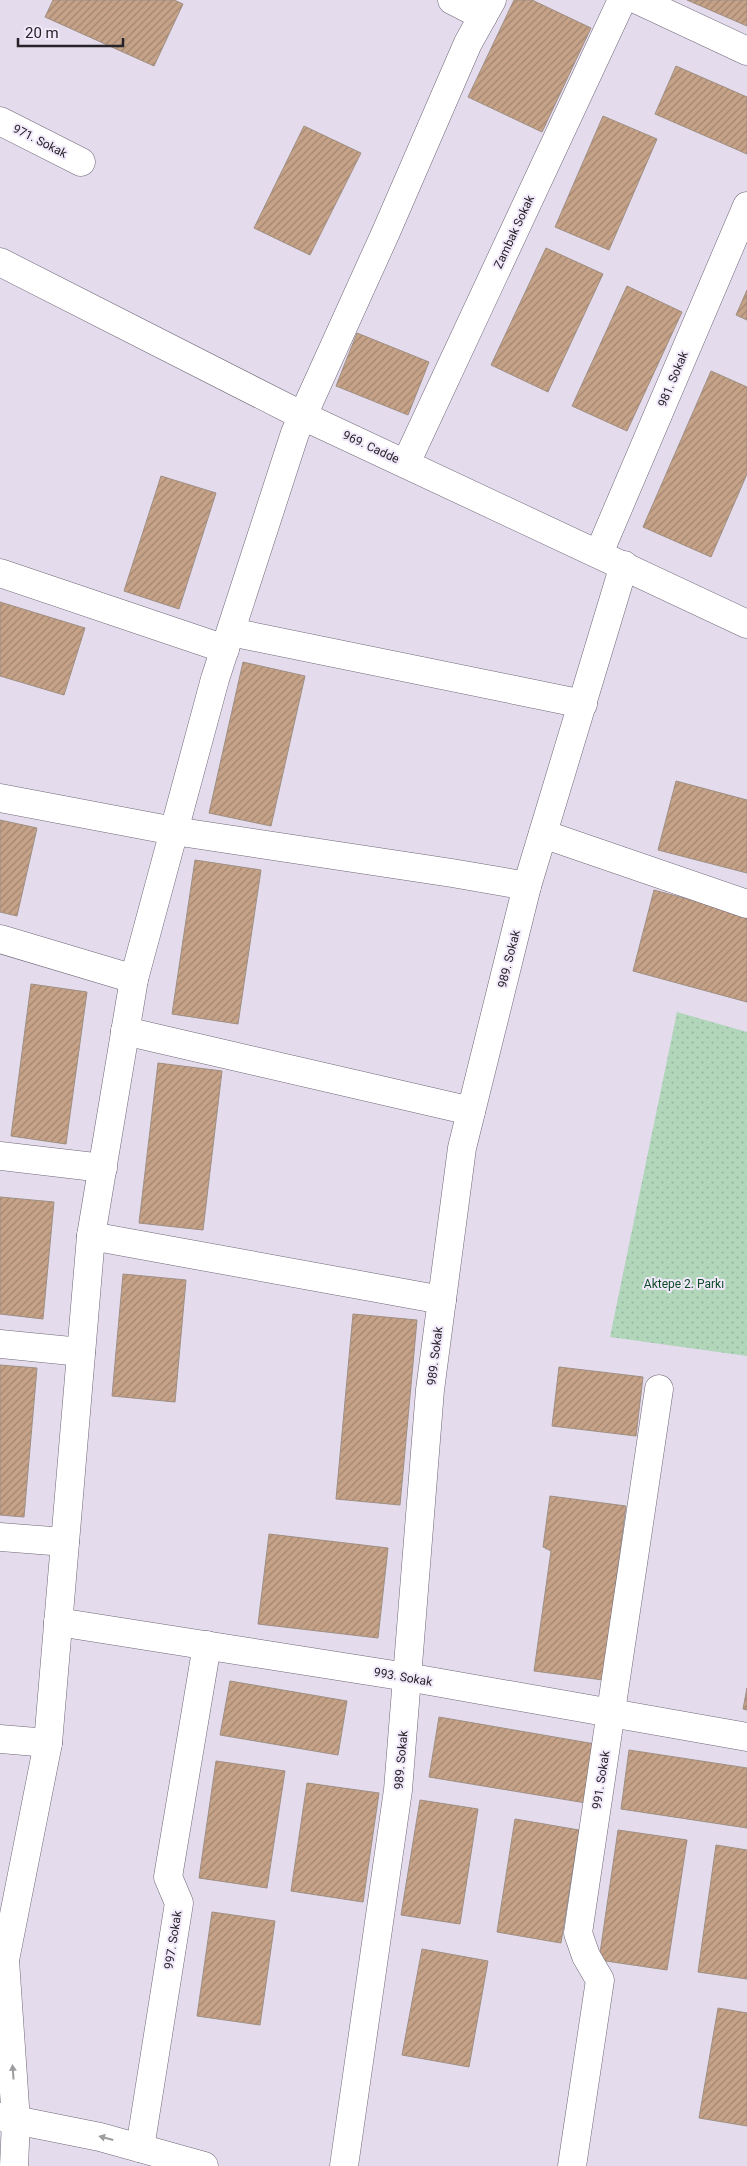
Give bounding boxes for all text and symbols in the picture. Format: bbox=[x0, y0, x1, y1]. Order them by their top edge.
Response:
scale bar bbox=[18, 15, 122, 47]
text: 20 m bbox=[25, 24, 59, 42]
street label: 971. Sokak bbox=[11, 121, 70, 161]
street label: Zambak Sokak bbox=[491, 192, 537, 271]
street label: 981. Sokak bbox=[655, 348, 691, 409]
street label: 969. Cadde bbox=[341, 428, 401, 466]
street label: 989. Sokak bbox=[495, 928, 523, 989]
park label: Aktepe 2. Parkı bbox=[644, 1277, 724, 1291]
street label: 989. Sokak bbox=[424, 1325, 446, 1386]
street label: 993. Sokak bbox=[373, 1665, 434, 1689]
street label: 989. Sokak bbox=[391, 1729, 411, 1790]
street label: 991. Sokak bbox=[589, 1749, 613, 1810]
street label: 997. Sokak bbox=[161, 1909, 185, 1970]
one-way arrow bbox=[8, 2064, 16, 2080]
one-way arrow bbox=[99, 2134, 114, 2142]

